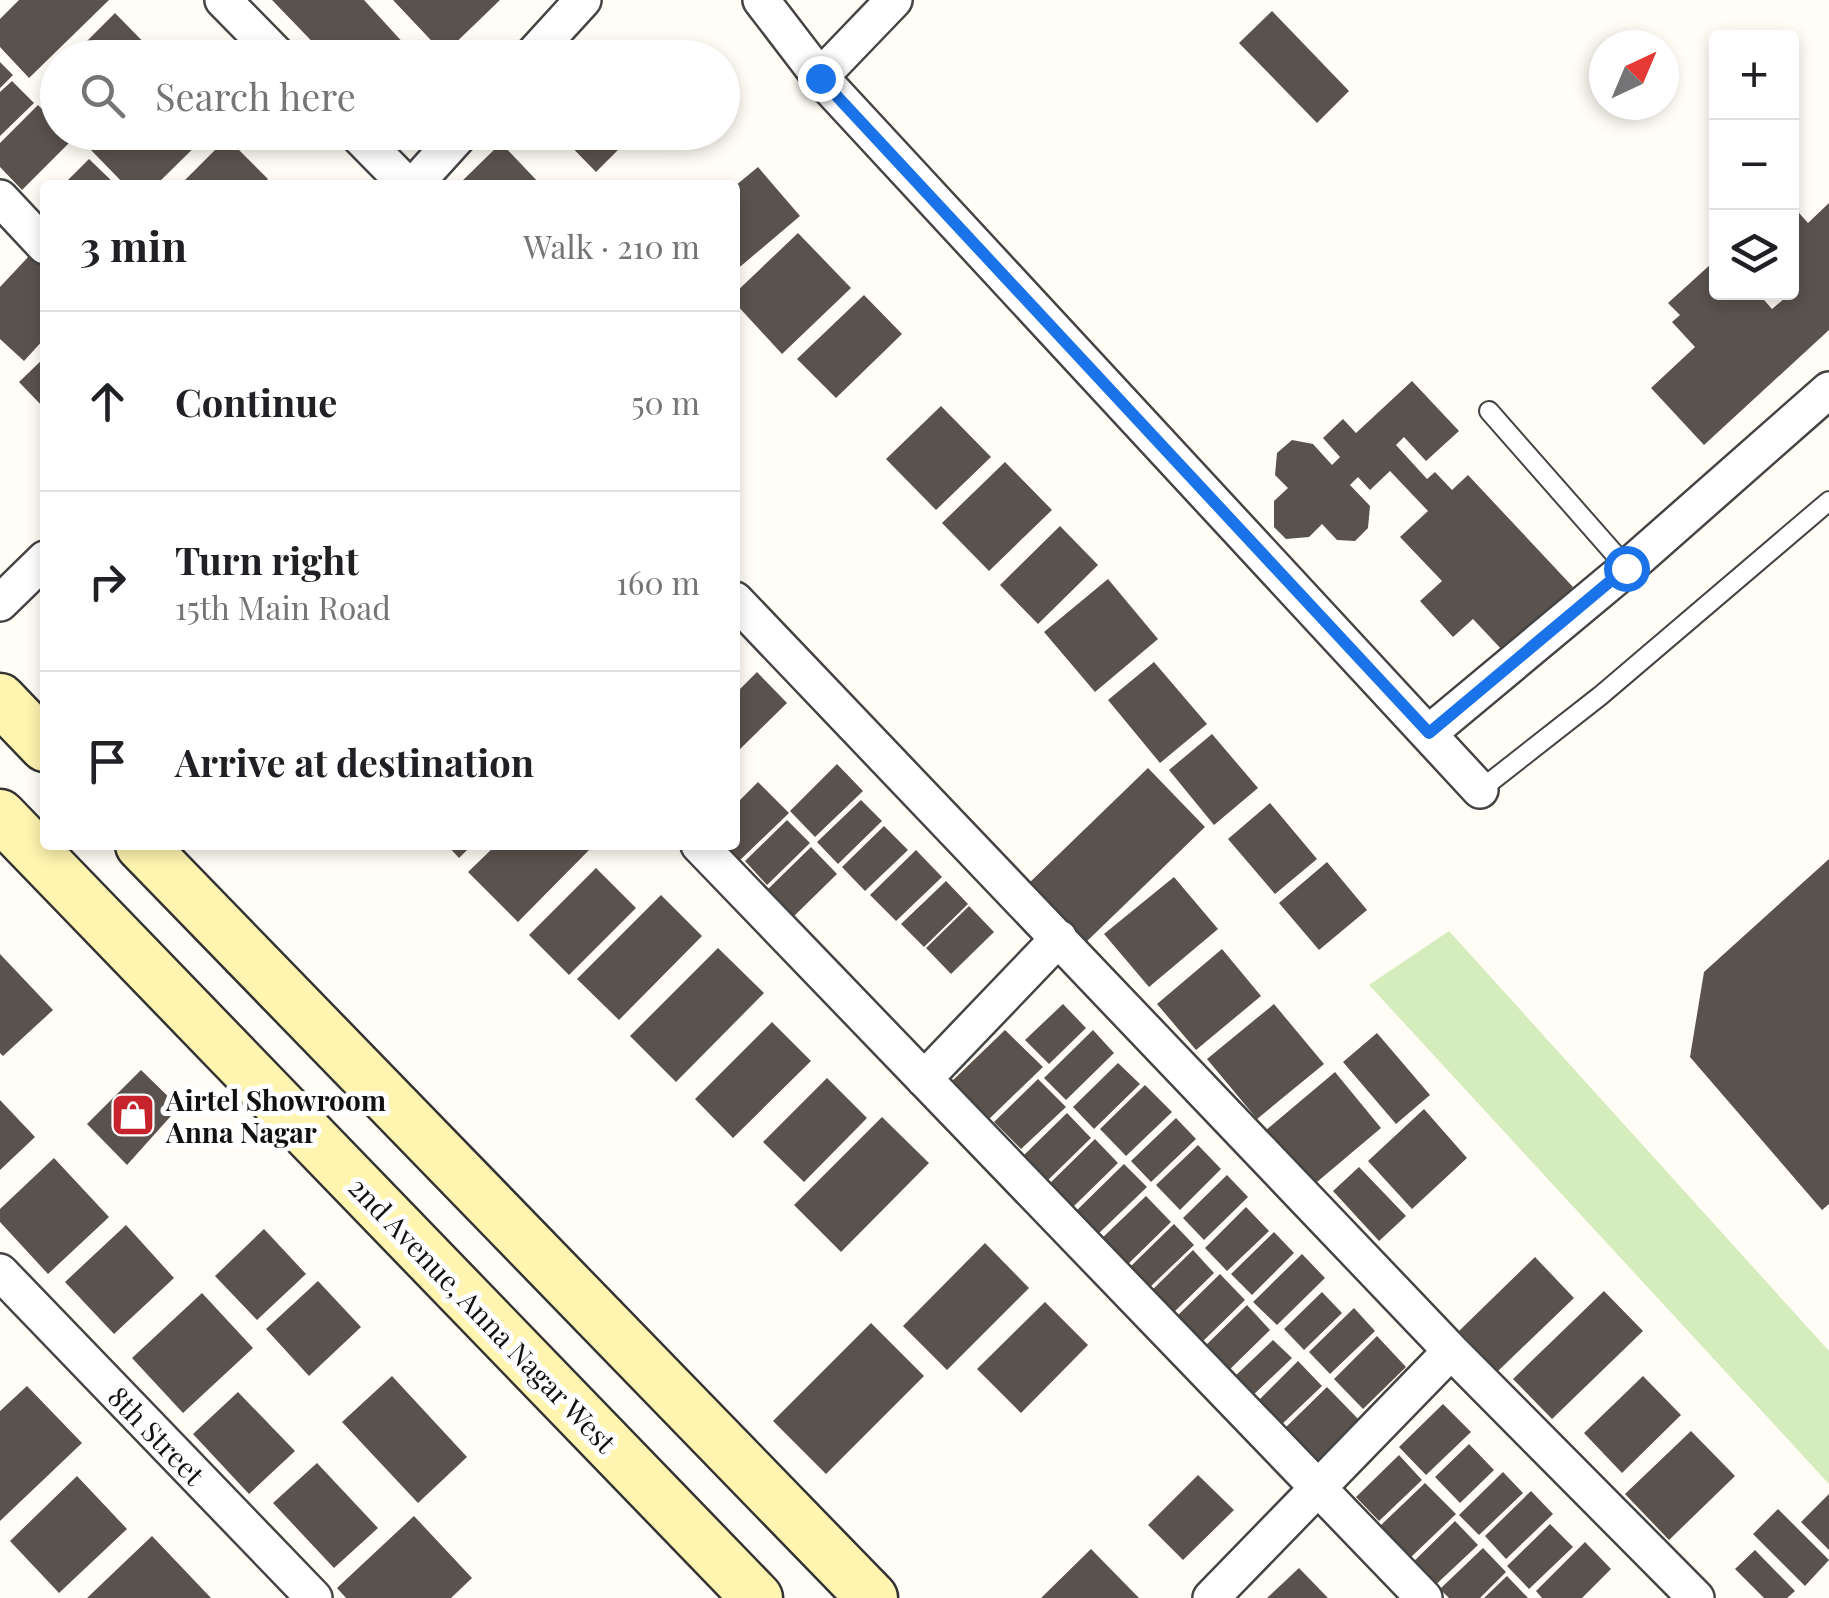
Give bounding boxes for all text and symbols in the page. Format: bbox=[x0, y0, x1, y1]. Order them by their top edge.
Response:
north arrow bbox=[1589, 30, 1679, 120]
map controls bbox=[1709, 30, 1799, 300]
button: + bbox=[1709, 30, 1799, 120]
search box bbox=[40, 40, 740, 150]
route end bbox=[798, 56, 844, 102]
icon: search bbox=[75, 68, 130, 123]
text: Search here bbox=[155, 70, 356, 121]
button: − bbox=[1709, 120, 1799, 210]
button: layers bbox=[1709, 210, 1799, 300]
text: 3 min bbox=[80, 217, 187, 273]
text: Walk · 210 m bbox=[523, 224, 700, 267]
icon: ahead bbox=[80, 374, 135, 429]
text: Continue bbox=[175, 376, 337, 427]
text: 50 m bbox=[631, 380, 700, 423]
text: Turn right bbox=[175, 534, 359, 585]
route start bbox=[1604, 546, 1650, 592]
icon: right bbox=[80, 554, 135, 609]
text: 160 m bbox=[616, 560, 700, 603]
text: 15th Main Road bbox=[175, 585, 391, 628]
icon: arrive bbox=[80, 734, 135, 789]
text: Arrive at destination bbox=[175, 736, 534, 787]
place label: Airtel Showroom Anna Nagar bbox=[165, 1081, 386, 1150]
shop icon: Airtel Showroom Anna Nagar bbox=[110, 1092, 156, 1138]
street label: 2nd Avenue, Anna Nagar West bbox=[341, 1168, 625, 1460]
street label: 8th Street bbox=[101, 1378, 214, 1493]

